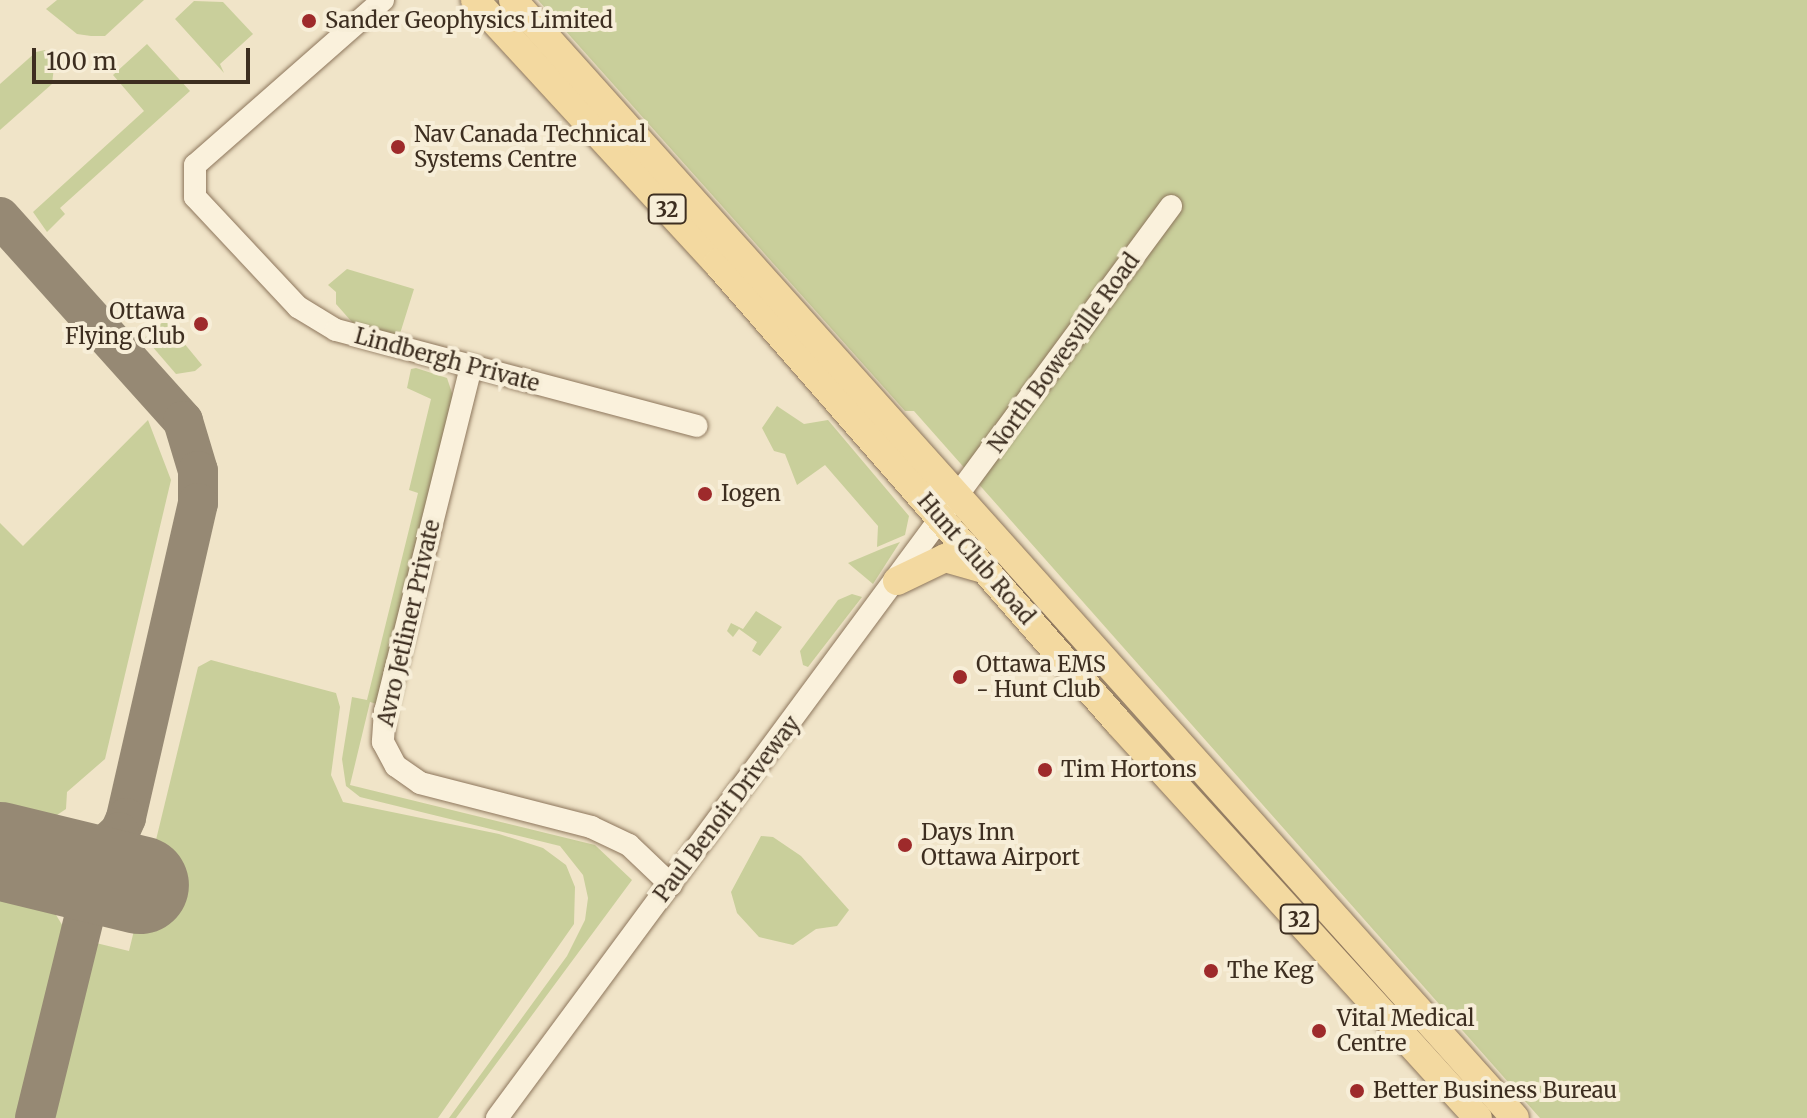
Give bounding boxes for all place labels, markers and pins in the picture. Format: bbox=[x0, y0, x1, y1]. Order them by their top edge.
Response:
place label: Sander Geophysics Limited bbox=[325, 8, 613, 34]
marker: Sander Geophysics Limited bbox=[300, 12, 318, 30]
place label: Nav Canada Technical Systems Centre bbox=[414, 121, 646, 172]
marker: Nav Canada Technical Systems Centre bbox=[389, 138, 407, 156]
place label: Ottawa Flying Club bbox=[65, 298, 185, 350]
marker: Ottawa Flying Club bbox=[192, 315, 210, 333]
place label: Iogen bbox=[721, 481, 781, 507]
marker: Iogen bbox=[696, 485, 714, 503]
place label: Ottawa EMS - Hunt Club bbox=[976, 651, 1106, 702]
marker: Ottawa EMS - Hunt Club bbox=[951, 668, 969, 686]
place label: Tim Hortons bbox=[1061, 757, 1197, 783]
marker: Tim Hortons bbox=[1036, 761, 1054, 779]
place label: Days Inn Ottawa Airport bbox=[921, 819, 1080, 870]
marker: Days Inn Ottawa Airport bbox=[896, 836, 914, 854]
place label: The Keg bbox=[1227, 958, 1314, 984]
marker: The Keg bbox=[1202, 962, 1220, 980]
place label: Vital Medical Centre bbox=[1337, 1005, 1475, 1056]
marker: Vital Medical Centre bbox=[1308, 1020, 1330, 1042]
place label: Better Business Bureau bbox=[1373, 1078, 1617, 1104]
marker: Better Business Bureau bbox=[1348, 1082, 1366, 1100]

